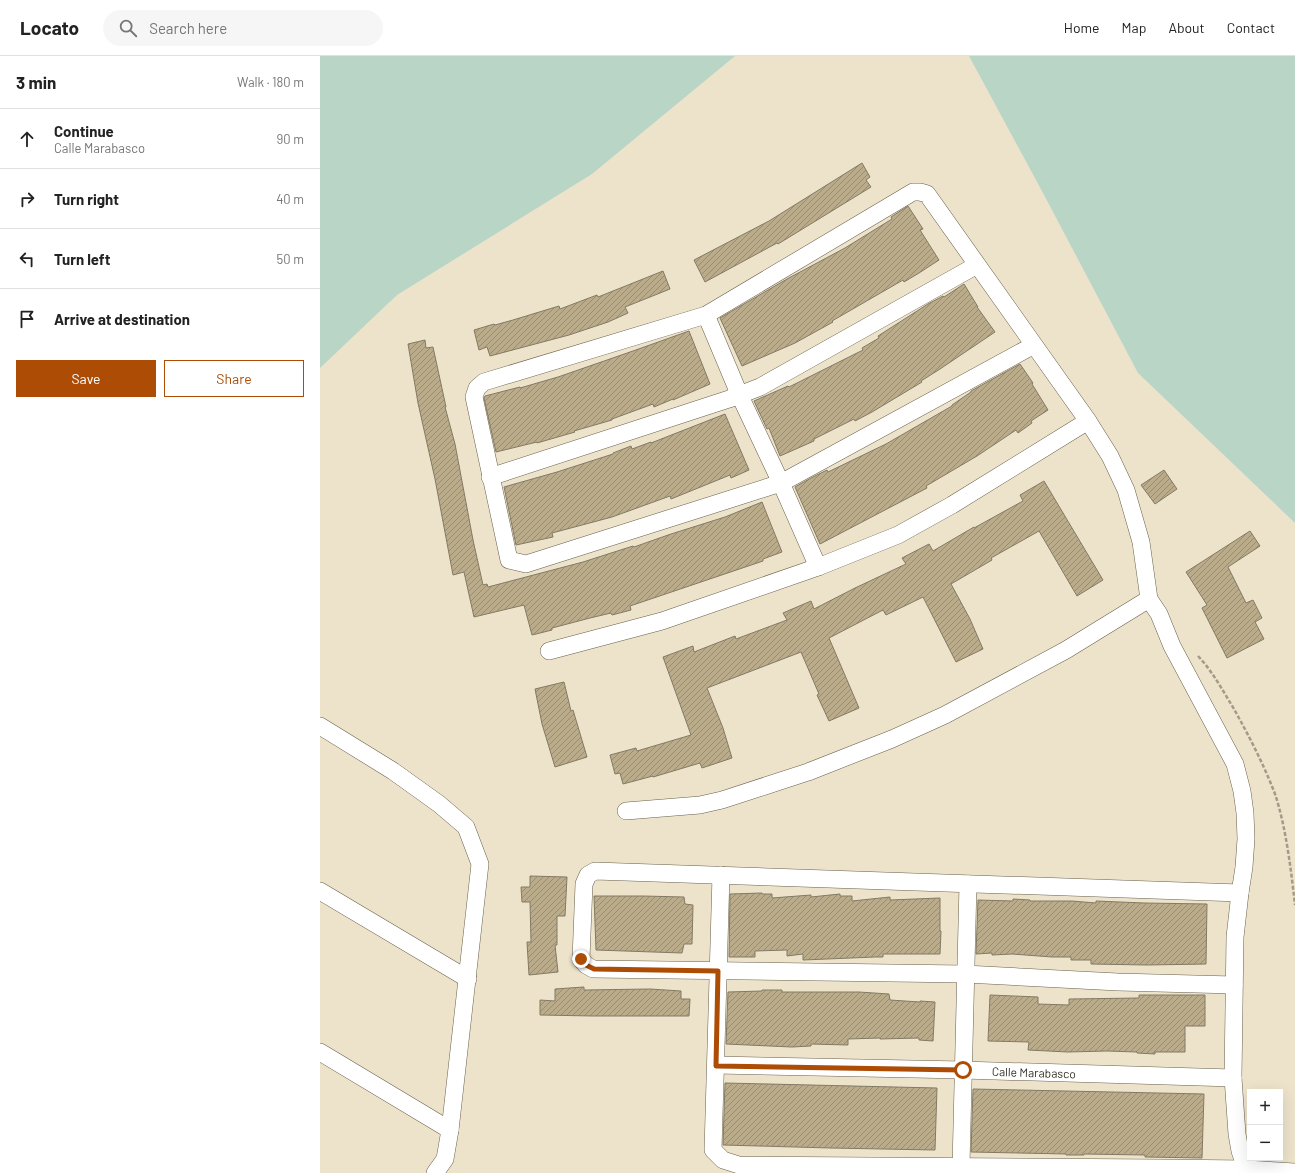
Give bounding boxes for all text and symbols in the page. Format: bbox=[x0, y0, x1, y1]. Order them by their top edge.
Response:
search box bbox=[103, 10, 383, 46]
text: Locato bbox=[20, 16, 79, 39]
icon: search bbox=[117, 17, 139, 39]
text: Search here bbox=[149, 19, 227, 37]
text: Home bbox=[1064, 19, 1100, 36]
text: Map bbox=[1122, 19, 1146, 36]
text: About bbox=[1168, 19, 1205, 36]
text: Contact bbox=[1227, 19, 1275, 36]
text: 3 min bbox=[16, 72, 56, 92]
text: Walk · 180 m bbox=[237, 74, 304, 90]
text: Continue bbox=[54, 122, 114, 140]
icon: ahead bbox=[16, 128, 38, 150]
text: 90 m bbox=[277, 131, 304, 147]
text: Calle Marabasco bbox=[54, 140, 145, 156]
icon: right bbox=[16, 188, 38, 210]
text: Turn right bbox=[54, 190, 119, 208]
text: 40 m bbox=[276, 191, 304, 207]
icon: left bbox=[16, 248, 38, 270]
text: Turn left bbox=[54, 250, 110, 268]
text: 50 m bbox=[277, 251, 304, 267]
icon: arrive bbox=[16, 308, 38, 330]
text: Arrive at destination bbox=[54, 310, 190, 328]
button: Save bbox=[16, 360, 156, 397]
button: Share bbox=[164, 360, 304, 397]
route end bbox=[572, 950, 590, 968]
route start bbox=[954, 1061, 972, 1079]
street label: Calle Marabasco bbox=[992, 1064, 1076, 1080]
map controls bbox=[1247, 1089, 1283, 1161]
button: + bbox=[1247, 1089, 1283, 1125]
button: − bbox=[1247, 1125, 1283, 1161]

